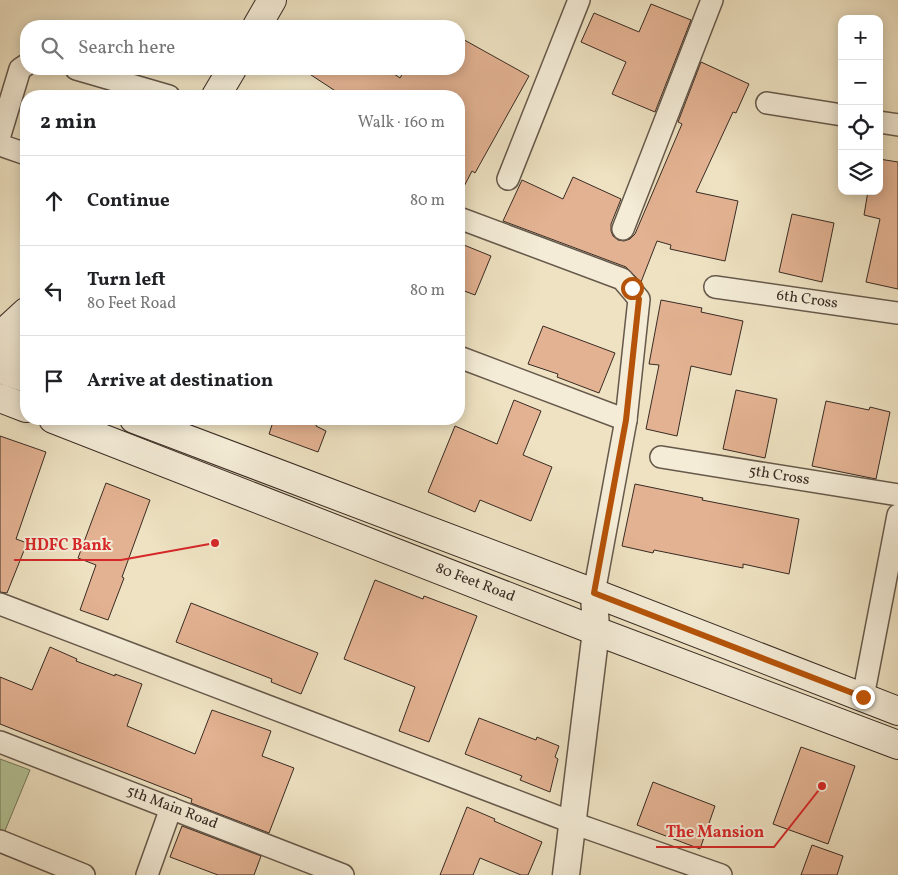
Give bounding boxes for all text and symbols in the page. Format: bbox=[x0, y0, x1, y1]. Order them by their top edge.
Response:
map controls bbox=[838, 15, 883, 195]
button: + bbox=[838, 15, 883, 60]
search box bbox=[20, 20, 465, 75]
icon: search bbox=[38, 34, 66, 62]
text: Search here bbox=[78, 35, 175, 61]
button: − bbox=[838, 60, 883, 105]
button: locate bbox=[838, 105, 883, 150]
text: 2 min bbox=[40, 108, 97, 137]
text: Walk · 160 m bbox=[358, 112, 445, 134]
button: layers bbox=[838, 150, 883, 195]
icon: ahead bbox=[40, 187, 68, 215]
text: Continue bbox=[87, 188, 170, 214]
text: 80 m bbox=[410, 190, 445, 212]
text: Turn left bbox=[87, 267, 166, 293]
icon: left bbox=[40, 277, 68, 305]
route start bbox=[621, 277, 644, 300]
text: 80 m bbox=[410, 280, 445, 302]
street label: 6th Cross bbox=[775, 285, 839, 315]
text: 80 Feet Road bbox=[87, 293, 176, 315]
icon: arrive bbox=[40, 367, 68, 395]
text: Arrive at destination bbox=[87, 368, 273, 394]
street label: 5th Cross bbox=[747, 461, 811, 491]
callout: HDFC Bank bbox=[14, 529, 121, 560]
text: HDFC Bank bbox=[25, 535, 112, 557]
street label: 80 Feet Road bbox=[432, 558, 518, 608]
route end bbox=[852, 686, 875, 709]
street label: 5th Main Road bbox=[123, 781, 221, 835]
callout: The Mansion bbox=[656, 816, 774, 847]
text: The Mansion bbox=[666, 822, 765, 844]

